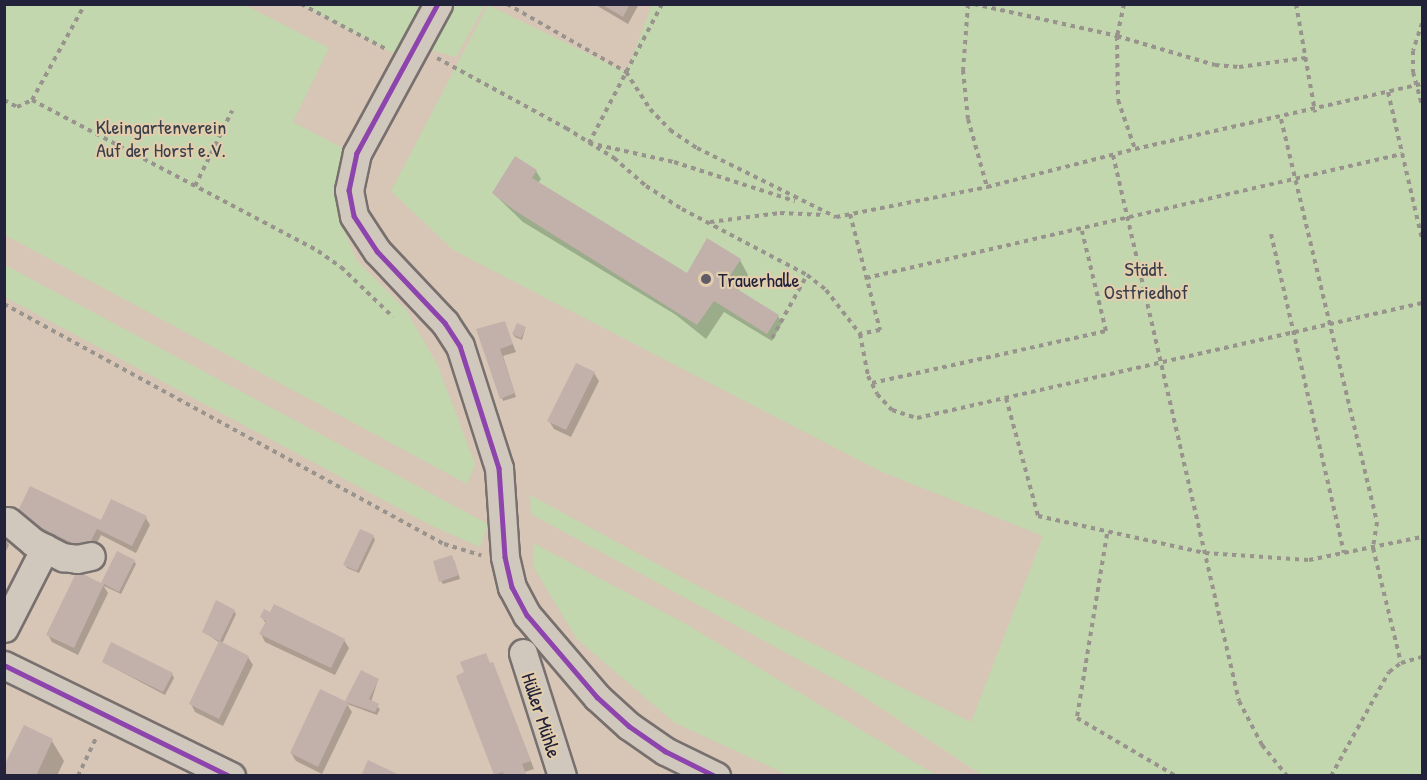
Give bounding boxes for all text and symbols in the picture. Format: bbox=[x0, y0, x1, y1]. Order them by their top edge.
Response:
park label: Kleingartenverein Auf der Horst e.V. bbox=[96, 114, 226, 161]
park label: Städt. Ostfriedhof bbox=[1104, 257, 1188, 304]
place label: Trauerhalle bbox=[718, 267, 799, 291]
marker: Trauerhalle bbox=[699, 272, 713, 286]
street label: Hüller Mühle bbox=[517, 670, 567, 760]

